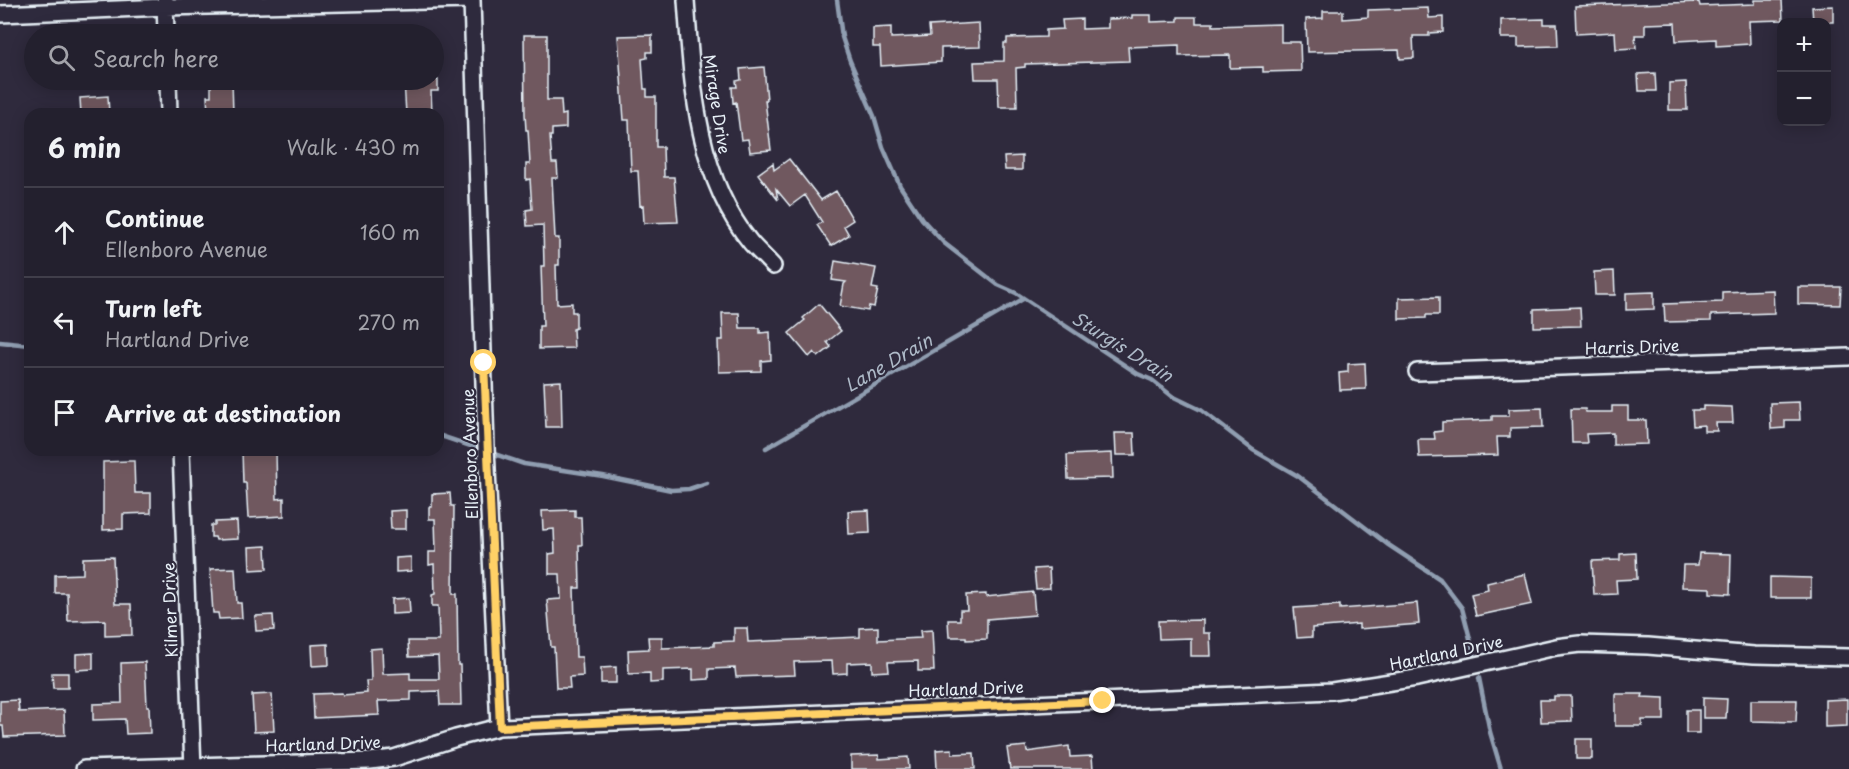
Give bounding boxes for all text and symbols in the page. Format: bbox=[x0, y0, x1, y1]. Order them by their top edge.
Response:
map controls bbox=[1777, 18, 1831, 126]
button: + bbox=[1777, 18, 1831, 72]
search box bbox=[24, 24, 444, 90]
icon: search bbox=[45, 41, 78, 74]
text: Search here bbox=[93, 41, 219, 74]
street label: Mirage Drive bbox=[698, 52, 738, 156]
button: − bbox=[1777, 72, 1831, 126]
text: 6 min bbox=[48, 128, 121, 167]
text: Walk · 430 m bbox=[287, 132, 420, 162]
text: Continue bbox=[105, 201, 204, 234]
icon: ahead bbox=[48, 216, 81, 249]
text: 160 m bbox=[360, 217, 420, 247]
text: Ellenboro Avenue bbox=[105, 234, 268, 264]
text: Turn left bbox=[105, 291, 202, 324]
water label: Sturgis Drain bbox=[1067, 304, 1180, 388]
icon: left bbox=[48, 306, 81, 339]
text: 270 m bbox=[357, 307, 420, 337]
text: Hartland Drive bbox=[105, 324, 249, 354]
water label: Lane Drain bbox=[839, 325, 938, 398]
street label: Harris Drive bbox=[1584, 332, 1680, 360]
route start bbox=[470, 349, 496, 375]
street label: Ellenboro Avenue bbox=[455, 388, 483, 520]
icon: arrive bbox=[48, 396, 81, 429]
text: Arrive at destination bbox=[105, 396, 341, 429]
street label: Kilmer Drive bbox=[155, 562, 183, 658]
street label: Hartland Drive bbox=[1387, 628, 1505, 676]
street label: Hartland Drive bbox=[908, 674, 1024, 702]
route end bbox=[1089, 687, 1115, 713]
street label: Hartland Drive bbox=[265, 729, 381, 757]

